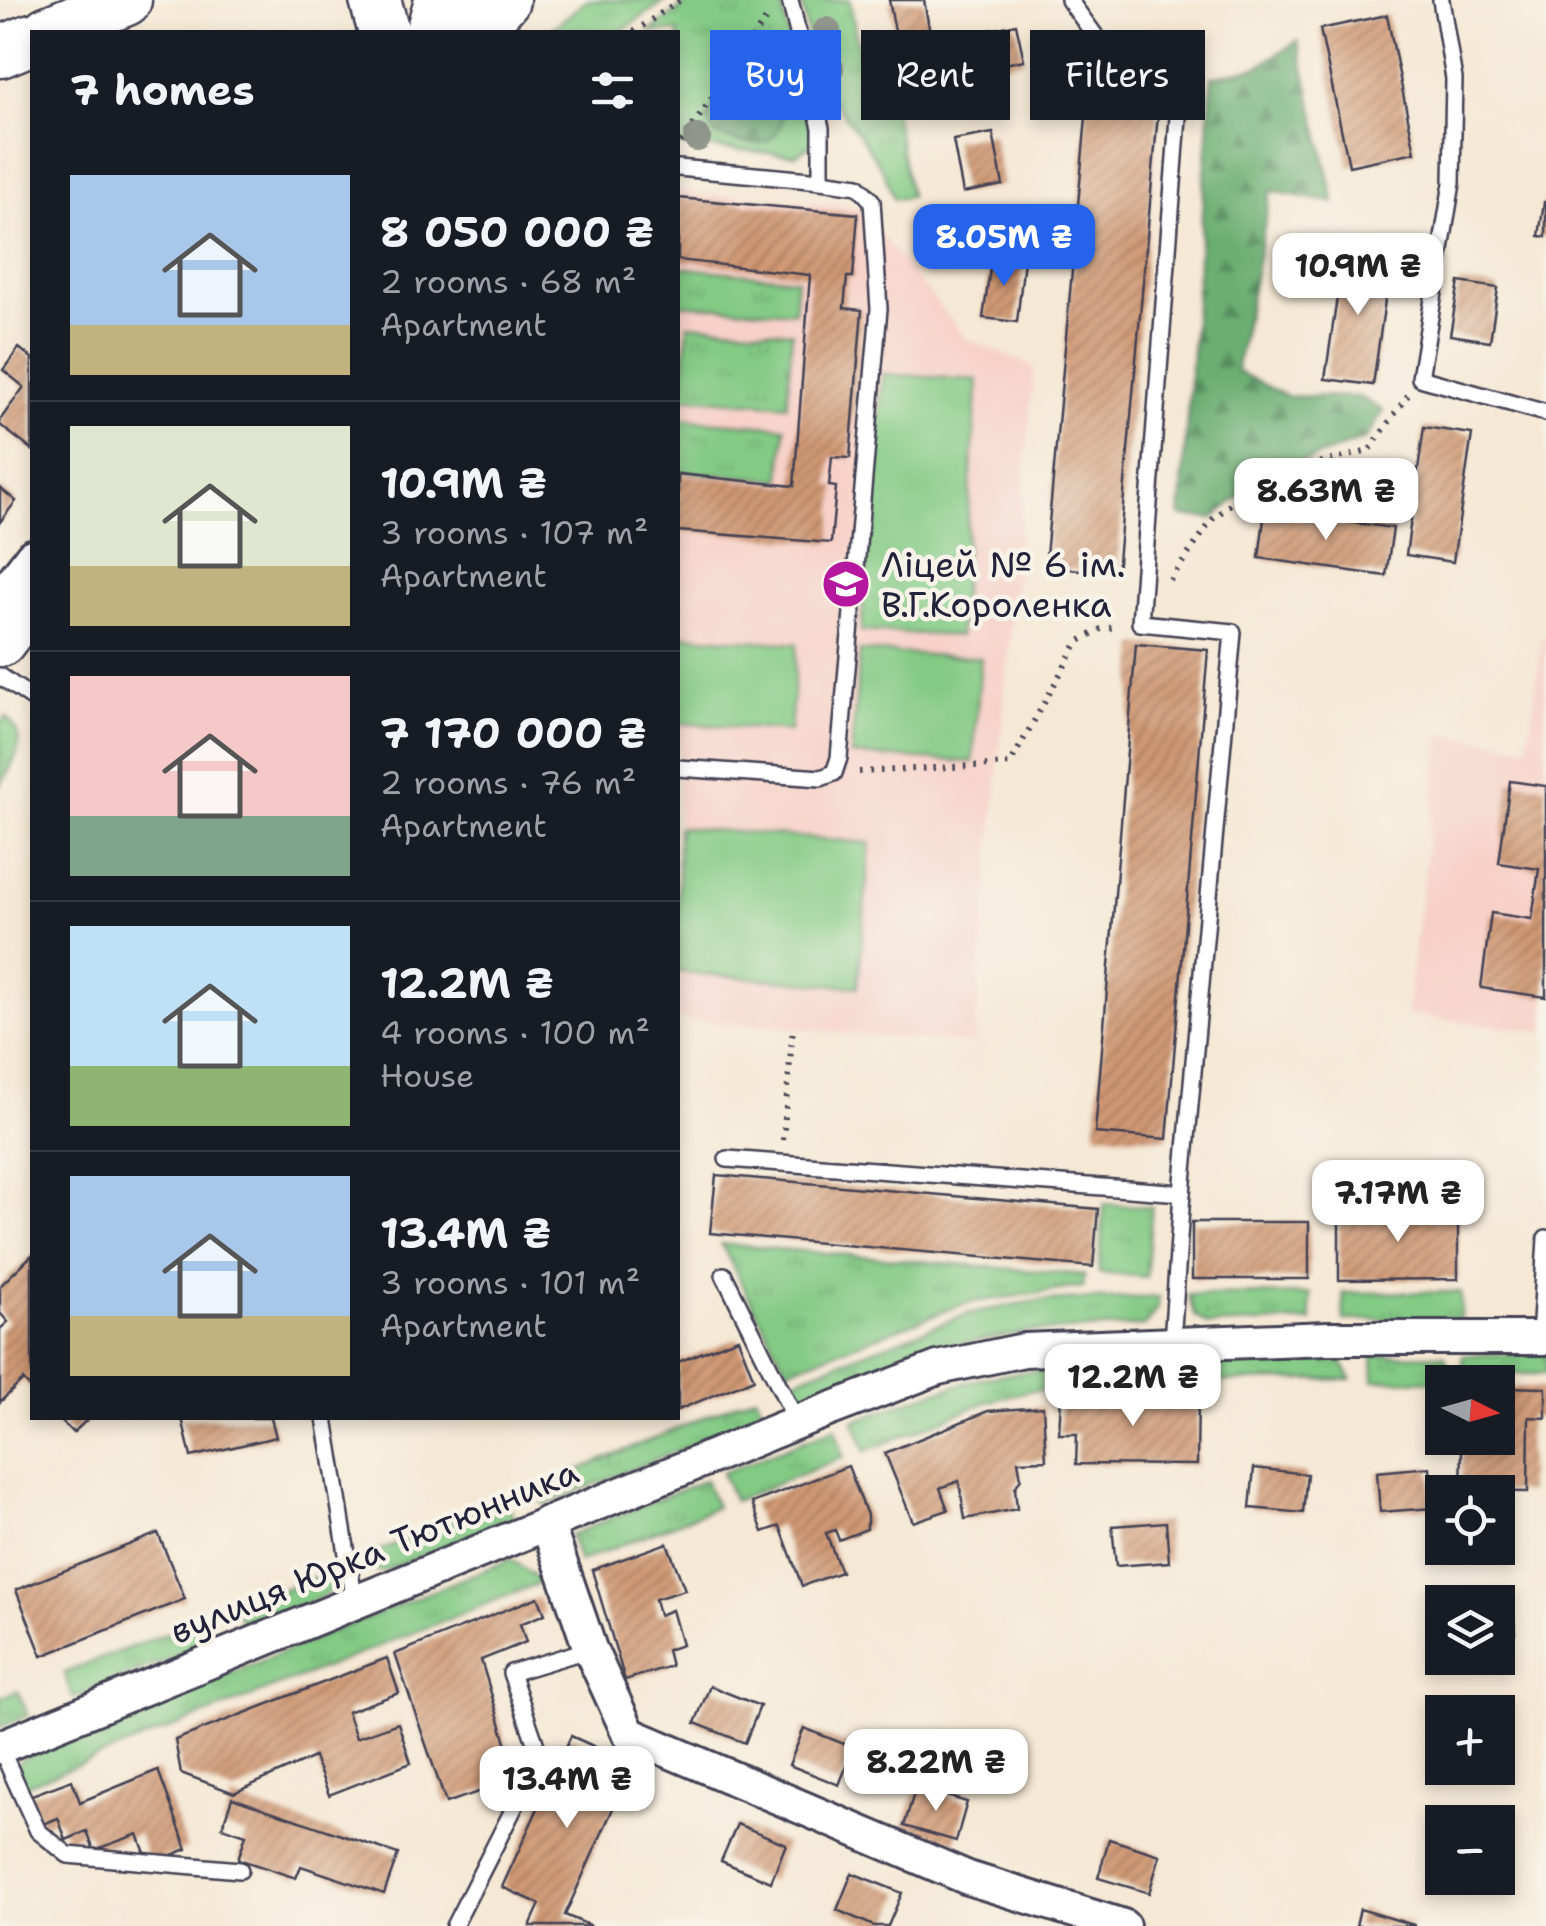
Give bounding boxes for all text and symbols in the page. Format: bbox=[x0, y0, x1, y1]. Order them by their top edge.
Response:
chip: Buy bbox=[710, 30, 841, 120]
chip: Rent bbox=[861, 30, 1010, 120]
chip: Filters bbox=[1030, 30, 1205, 120]
text: 7 homes bbox=[70, 62, 255, 118]
icon: filters bbox=[585, 63, 640, 118]
text: 8 050 000 ₴ bbox=[380, 204, 654, 260]
pin: 8.05M ₴ bbox=[912, 204, 1096, 289]
icon: home bbox=[150, 215, 270, 335]
text: 8.05M ₴ bbox=[935, 215, 1073, 258]
pin: 10.9M ₴ bbox=[1266, 233, 1450, 318]
text: 10.9M ₴ bbox=[1294, 244, 1422, 287]
text: 2 rooms · 68 m² bbox=[380, 260, 636, 303]
text: Apartment bbox=[380, 303, 547, 346]
text: 10.9M ₴ bbox=[380, 455, 547, 511]
pin: 8.63M ₴ bbox=[1234, 458, 1418, 543]
icon: home bbox=[150, 466, 270, 586]
text: 8.63M ₴ bbox=[1256, 469, 1396, 512]
text: 3 rooms · 107 m² bbox=[380, 511, 648, 554]
place label: Ліцей № 6 ім. В.Г.Короленка bbox=[881, 541, 1126, 628]
text: Apartment bbox=[380, 554, 547, 597]
school or university icon: Ліцей № 6 ім. В.Г.Короленка bbox=[820, 558, 872, 610]
text: 7 170 000 ₴ bbox=[380, 705, 647, 761]
icon: home bbox=[150, 716, 270, 836]
text: 2 rooms · 76 m² bbox=[380, 761, 636, 804]
text: Apartment bbox=[380, 804, 547, 847]
text: 12.2M ₴ bbox=[380, 955, 554, 1011]
icon: home bbox=[150, 966, 270, 1086]
text: 4 rooms · 100 m² bbox=[380, 1011, 650, 1054]
text: House bbox=[380, 1054, 474, 1097]
pin: 7.17M ₴ bbox=[1306, 1160, 1490, 1245]
text: 7.17M ₴ bbox=[1334, 1171, 1462, 1214]
text: 13.4M ₴ bbox=[380, 1205, 552, 1261]
icon: home bbox=[150, 1216, 270, 1336]
text: 3 rooms · 101 m² bbox=[380, 1261, 640, 1304]
text: Apartment bbox=[380, 1304, 547, 1347]
pin: 12.2M ₴ bbox=[1041, 1344, 1225, 1429]
text: 12.2M ₴ bbox=[1067, 1355, 1199, 1398]
north arrow bbox=[1425, 1365, 1515, 1455]
map controls bbox=[1425, 1365, 1515, 1895]
street label: вулиця Юрка Тютюнника bbox=[163, 1447, 585, 1654]
button: locate bbox=[1425, 1475, 1515, 1565]
button: layers bbox=[1425, 1585, 1515, 1675]
button: + bbox=[1425, 1695, 1515, 1785]
pin: 8.22M ₴ bbox=[844, 1729, 1028, 1814]
text: 8.22M ₴ bbox=[866, 1740, 1006, 1783]
pin: 13.4M ₴ bbox=[475, 1746, 659, 1831]
text: 13.4M ₴ bbox=[502, 1757, 632, 1800]
button: − bbox=[1425, 1805, 1515, 1895]

